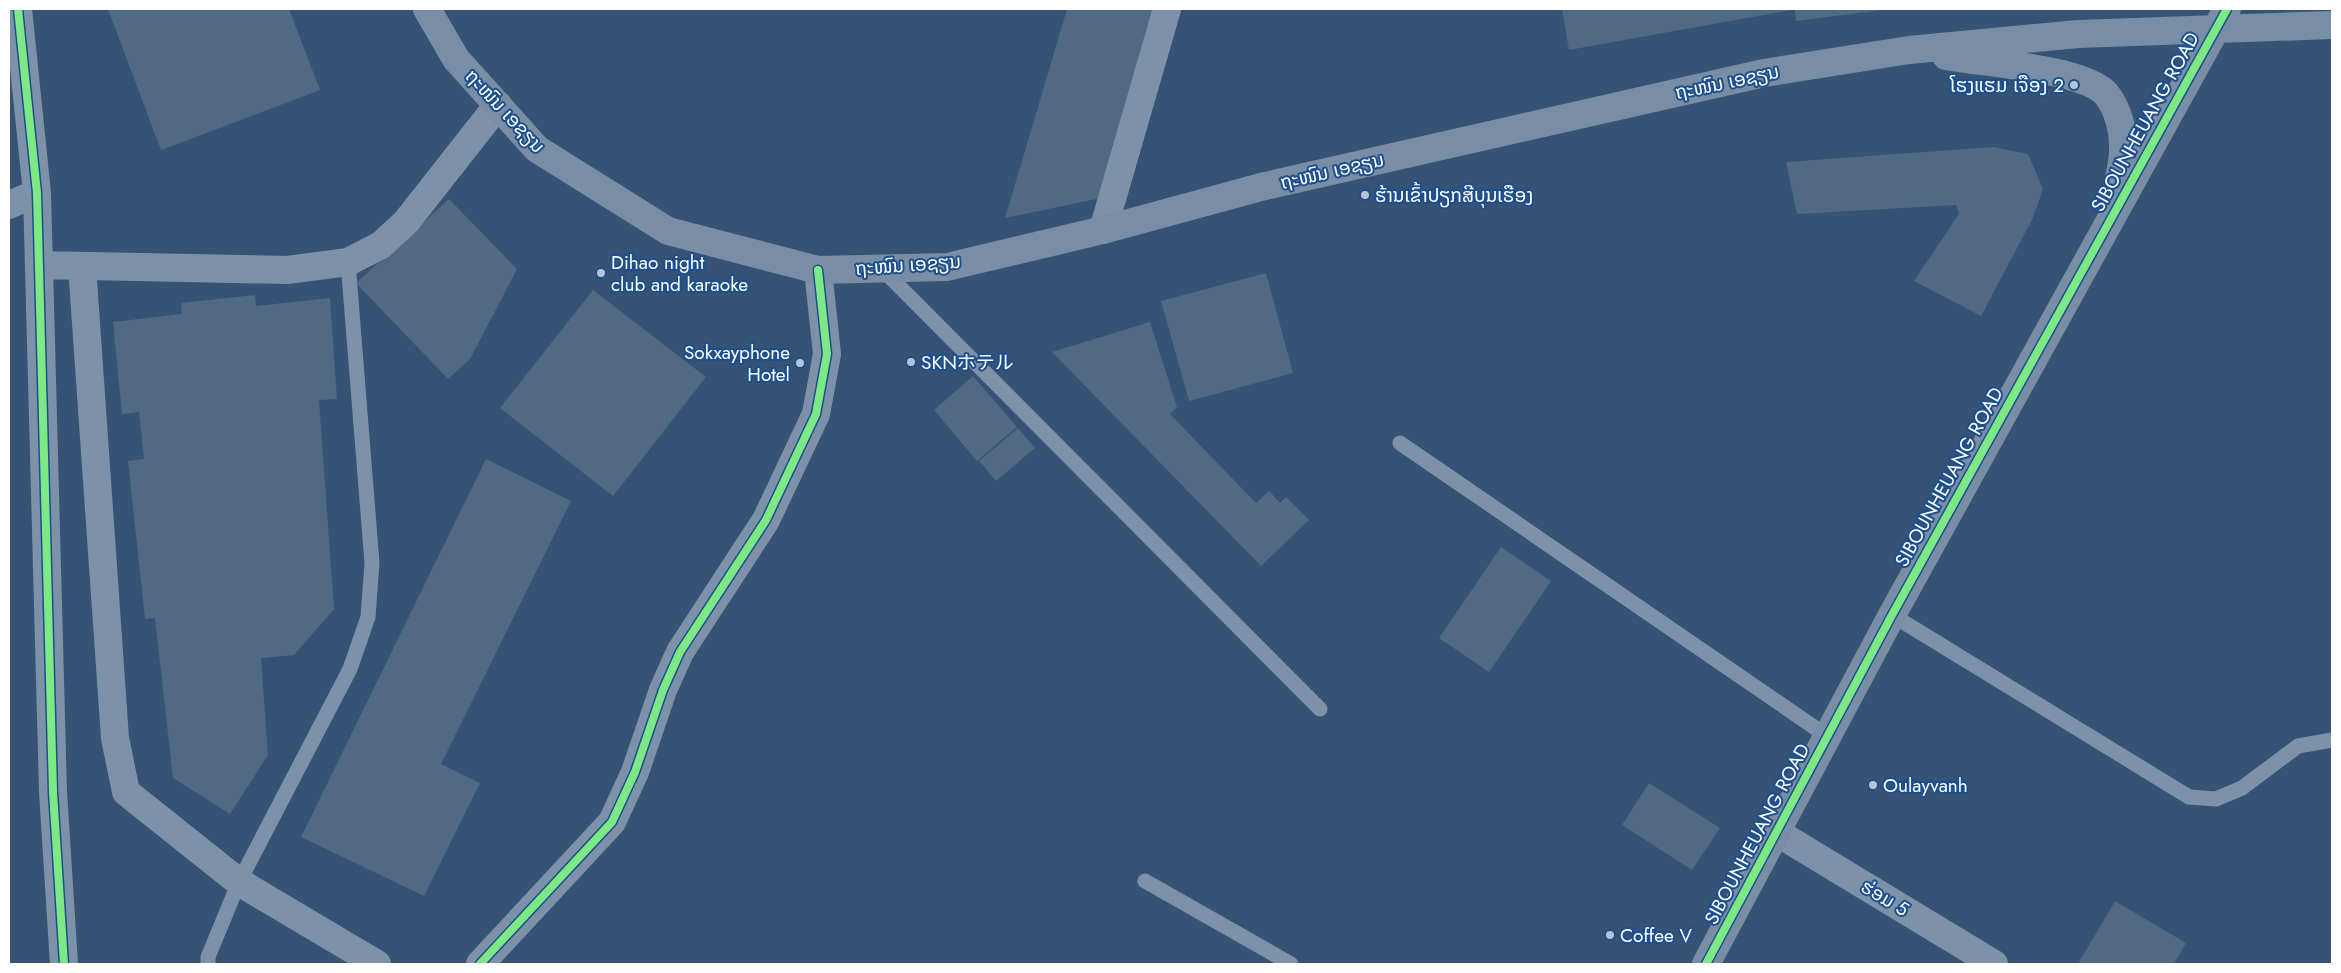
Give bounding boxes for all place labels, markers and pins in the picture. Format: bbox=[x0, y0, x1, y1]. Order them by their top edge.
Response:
place label: ໂຮງແຮມ ເຈືອງ 2 bbox=[1949, 72, 2064, 99]
marker: ໂຮງແຮມ ເຈືອງ 2 bbox=[2068, 79, 2080, 91]
place label: ຮ້ານເຂົ້າປຽກສີບຸນເຮືອງ bbox=[1375, 181, 1533, 209]
marker: ຮ້ານເຂົ້າປຽກສີບຸນເຮືອງ bbox=[1359, 189, 1371, 201]
place label: Dihao night club and karaoke bbox=[611, 249, 748, 298]
marker: Dihao night club and karaoke bbox=[595, 267, 607, 279]
place label: Sokxayphone Hotel bbox=[684, 339, 790, 388]
place label: SKNホテル bbox=[921, 349, 1014, 376]
marker: SKNホテル bbox=[905, 356, 917, 368]
marker: Sokxayphone Hotel bbox=[794, 357, 806, 369]
place label: Oulayvanh bbox=[1883, 772, 1968, 799]
marker: Oulayvanh bbox=[1867, 779, 1879, 791]
place label: Coffee V bbox=[1620, 922, 1693, 949]
marker: Coffee V bbox=[1604, 929, 1616, 941]

